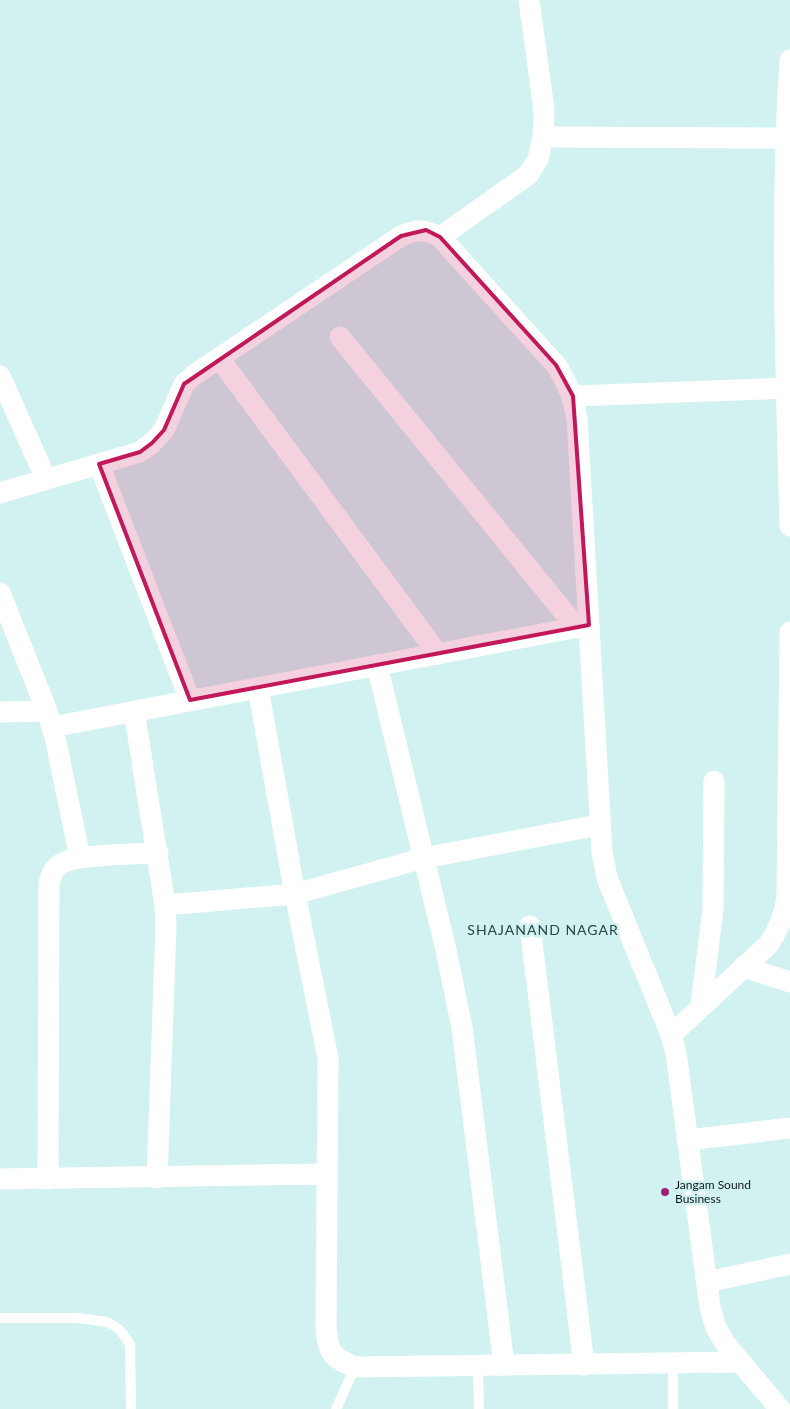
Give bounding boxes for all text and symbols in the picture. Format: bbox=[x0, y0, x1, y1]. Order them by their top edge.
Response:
district label: SHAJANAND NAGAR bbox=[467, 921, 619, 938]
place label: Jangam Sound Business bbox=[675, 1177, 751, 1206]
marker: Jangam Sound Business bbox=[659, 1186, 671, 1198]

